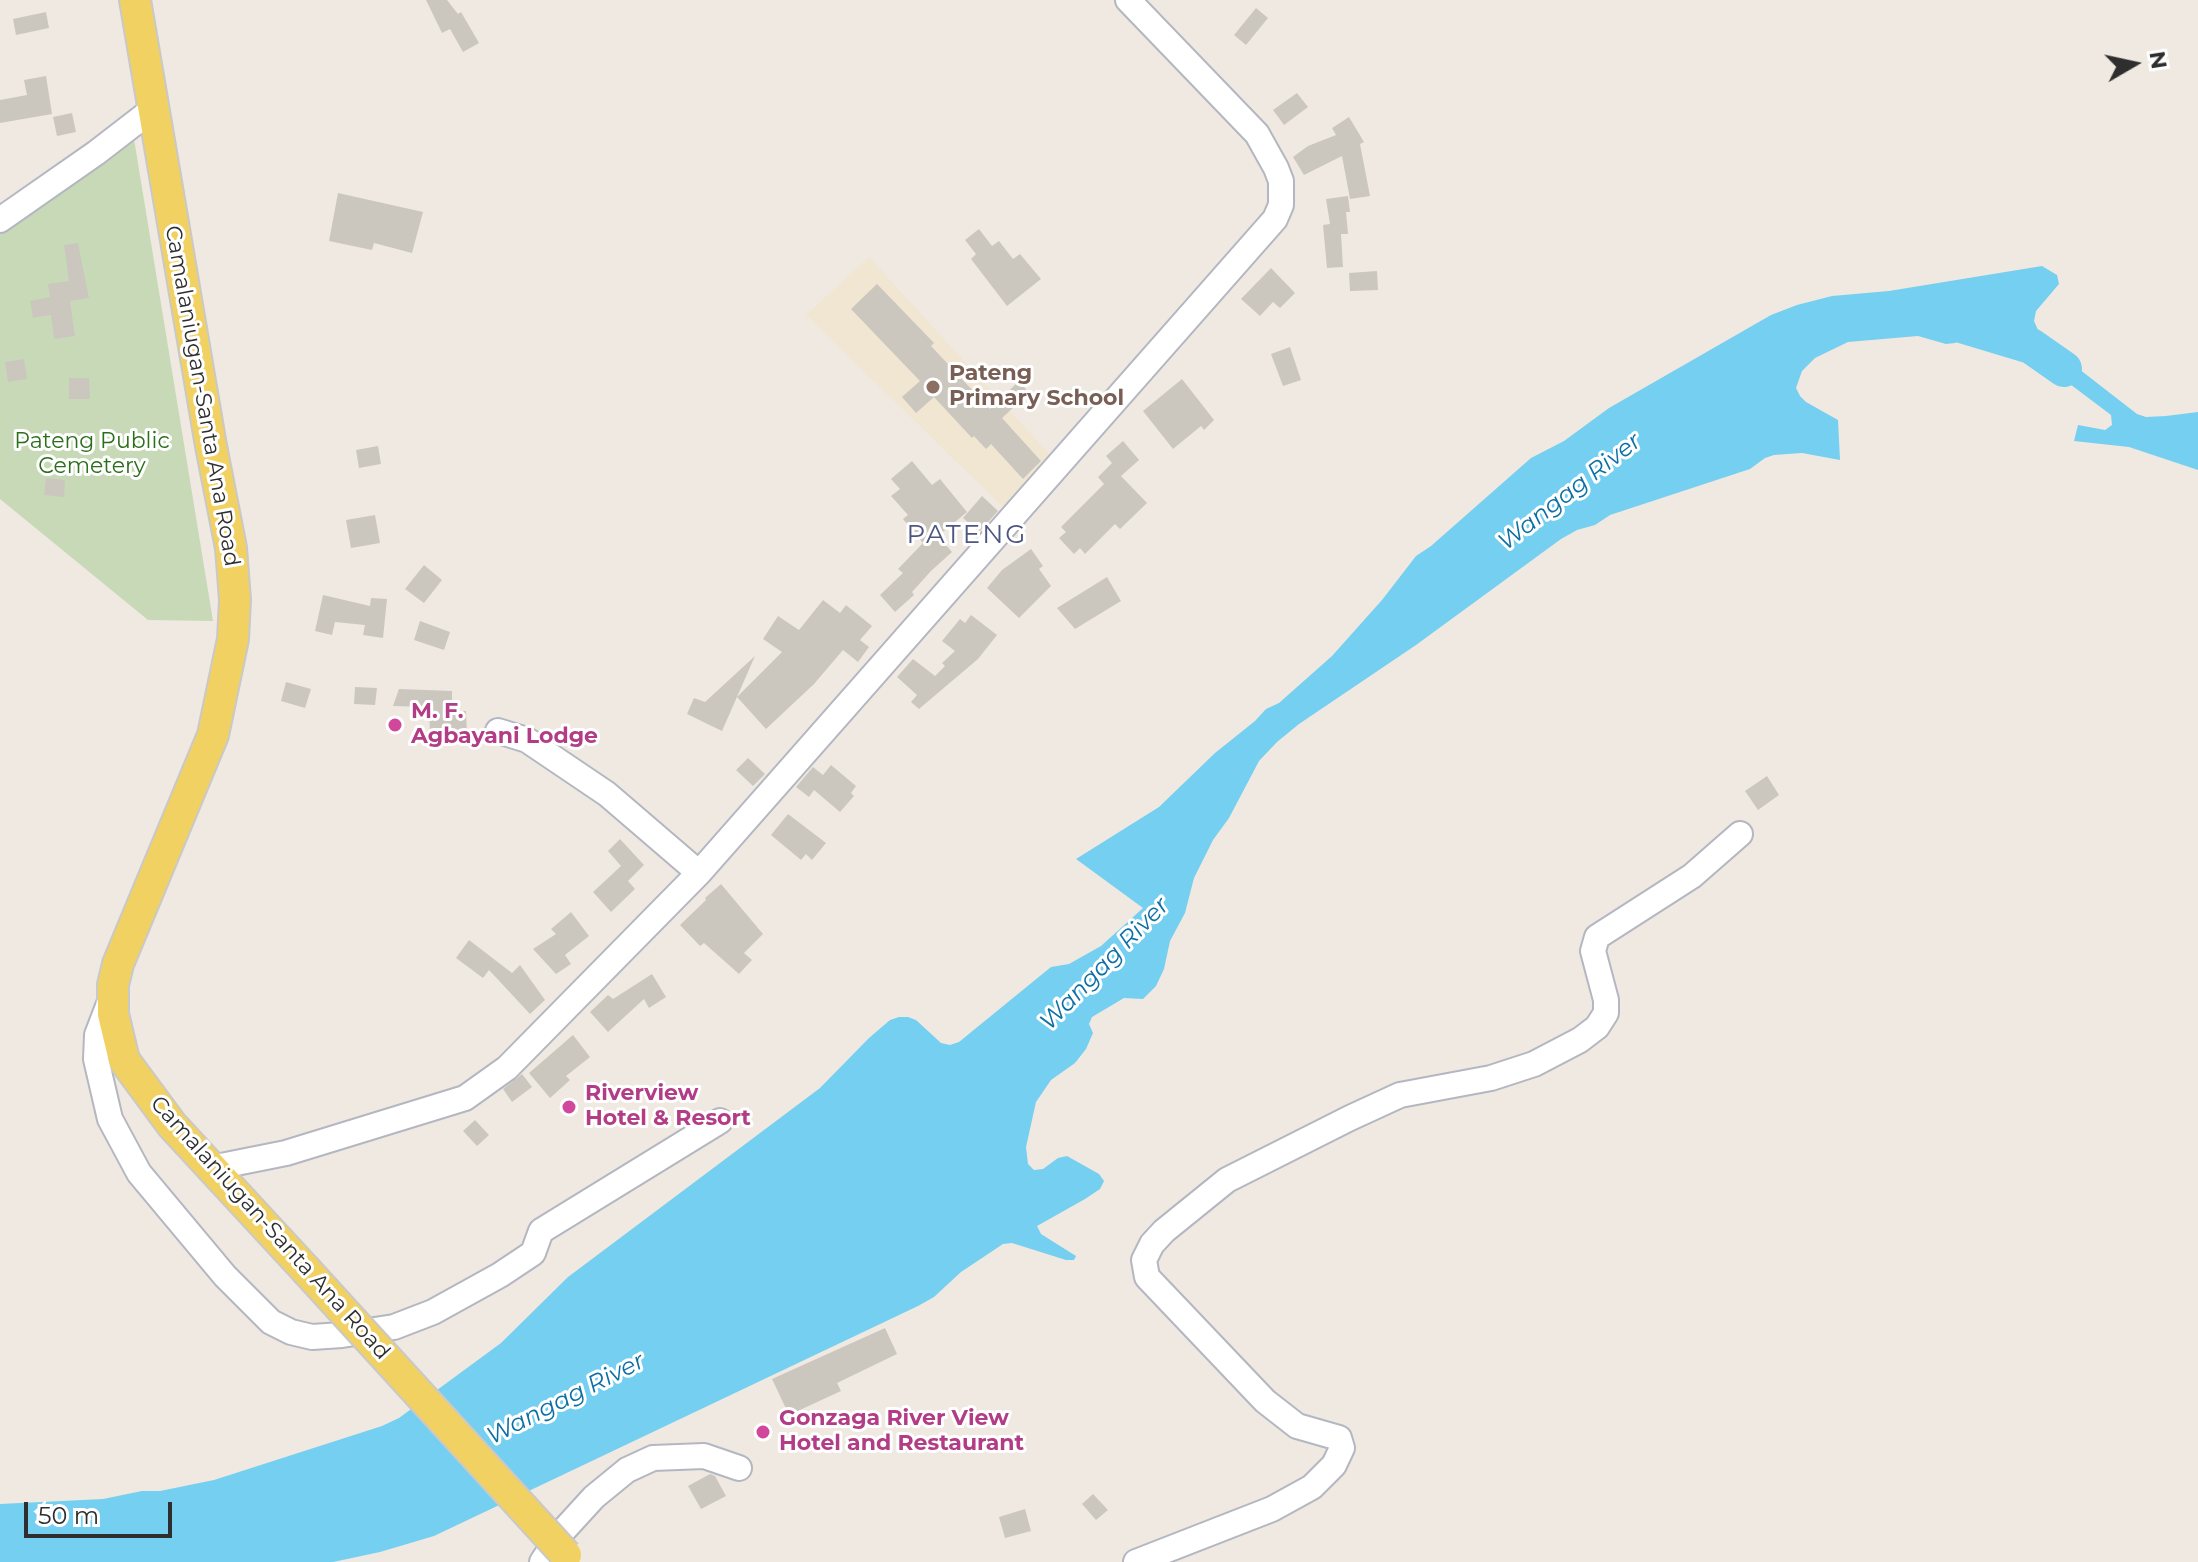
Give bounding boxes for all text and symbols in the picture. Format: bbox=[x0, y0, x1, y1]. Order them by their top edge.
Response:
north arrow bbox=[2094, 24, 2174, 104]
text: N bbox=[2143, 49, 2173, 71]
street label: Camalaniugan-Santa Ana Road bbox=[159, 224, 245, 568]
place label: Pateng Primary School bbox=[949, 361, 1124, 412]
marker: Pateng Primary School bbox=[924, 378, 942, 396]
water label: Wangag River bbox=[1493, 427, 1647, 557]
park label: Pateng Public Cemetery bbox=[14, 429, 170, 480]
district label: PATENG bbox=[907, 519, 1027, 551]
place label: M. F. Agbayani Lodge bbox=[411, 699, 598, 750]
marker: M. F. Agbayani Lodge bbox=[386, 716, 404, 734]
water label: Wangag River bbox=[1034, 892, 1176, 1036]
place label: Riverview Hotel & Resort bbox=[585, 1081, 751, 1132]
street label: Camalaniugan-Santa Ana Road bbox=[145, 1091, 395, 1365]
marker: Riverview Hotel & Resort bbox=[560, 1098, 578, 1116]
water label: Wangag River bbox=[482, 1347, 650, 1451]
place label: Gonzaga River View Hotel and Restaurant bbox=[779, 1406, 1024, 1458]
marker: Gonzaga River View Hotel and Restaurant bbox=[754, 1423, 772, 1441]
scale bar bbox=[28, 1486, 176, 1536]
text: 50 m bbox=[38, 1501, 99, 1530]

